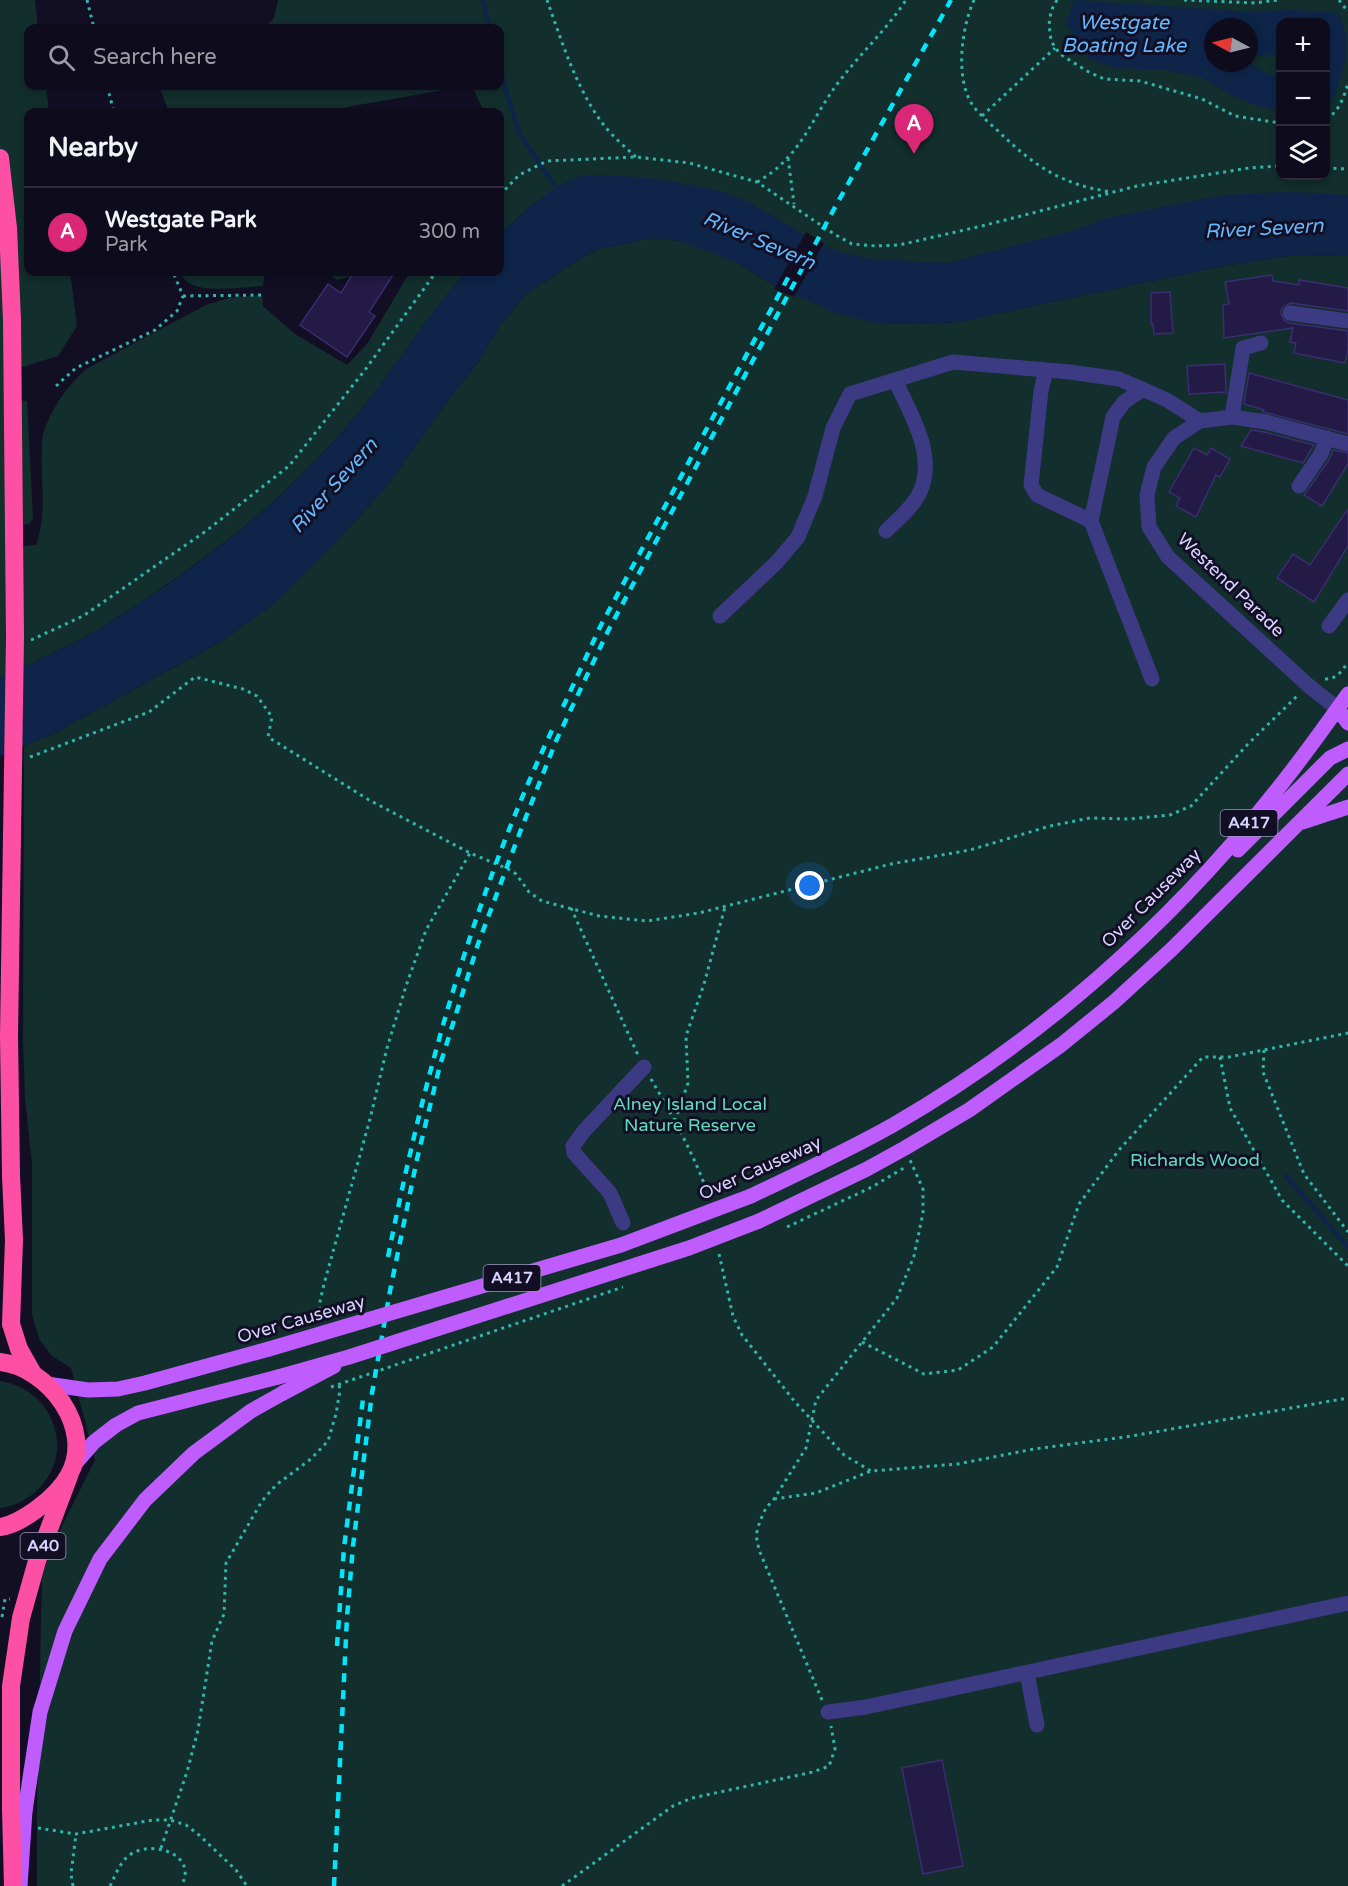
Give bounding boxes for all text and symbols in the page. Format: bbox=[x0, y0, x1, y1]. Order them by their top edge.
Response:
water label: Westgate Boating Lake bbox=[1062, 11, 1188, 58]
north arrow bbox=[1204, 18, 1258, 72]
map controls bbox=[1276, 18, 1330, 180]
button: + bbox=[1276, 18, 1330, 72]
search box bbox=[24, 24, 504, 90]
icon: search bbox=[45, 41, 78, 74]
text: Search here bbox=[93, 44, 217, 70]
button: − bbox=[1276, 72, 1330, 126]
pin: A bbox=[894, 104, 934, 154]
button: layers bbox=[1276, 126, 1330, 180]
text: Nearby bbox=[48, 132, 138, 163]
text: Westgate Park bbox=[105, 207, 257, 233]
water label: River Severn bbox=[700, 207, 819, 276]
water label: River Severn bbox=[1204, 214, 1325, 244]
text: A bbox=[60, 220, 75, 244]
text: 300 m bbox=[419, 220, 480, 244]
text: Park bbox=[105, 233, 148, 257]
water label: River Severn bbox=[285, 433, 383, 538]
street label: Westend Parade bbox=[1173, 528, 1289, 642]
road number: A417 bbox=[1220, 810, 1278, 836]
street label: Over Causeway bbox=[1097, 843, 1206, 952]
your location bbox=[795, 871, 824, 900]
park label: Alney Island Local Nature Reserve bbox=[613, 1093, 767, 1136]
street label: Over Causeway bbox=[695, 1131, 825, 1205]
park label: Richards Wood bbox=[1130, 1149, 1260, 1171]
road number: A417 bbox=[484, 1265, 540, 1291]
street label: Over Causeway bbox=[235, 1290, 368, 1348]
road number: A40 bbox=[20, 1533, 66, 1559]

